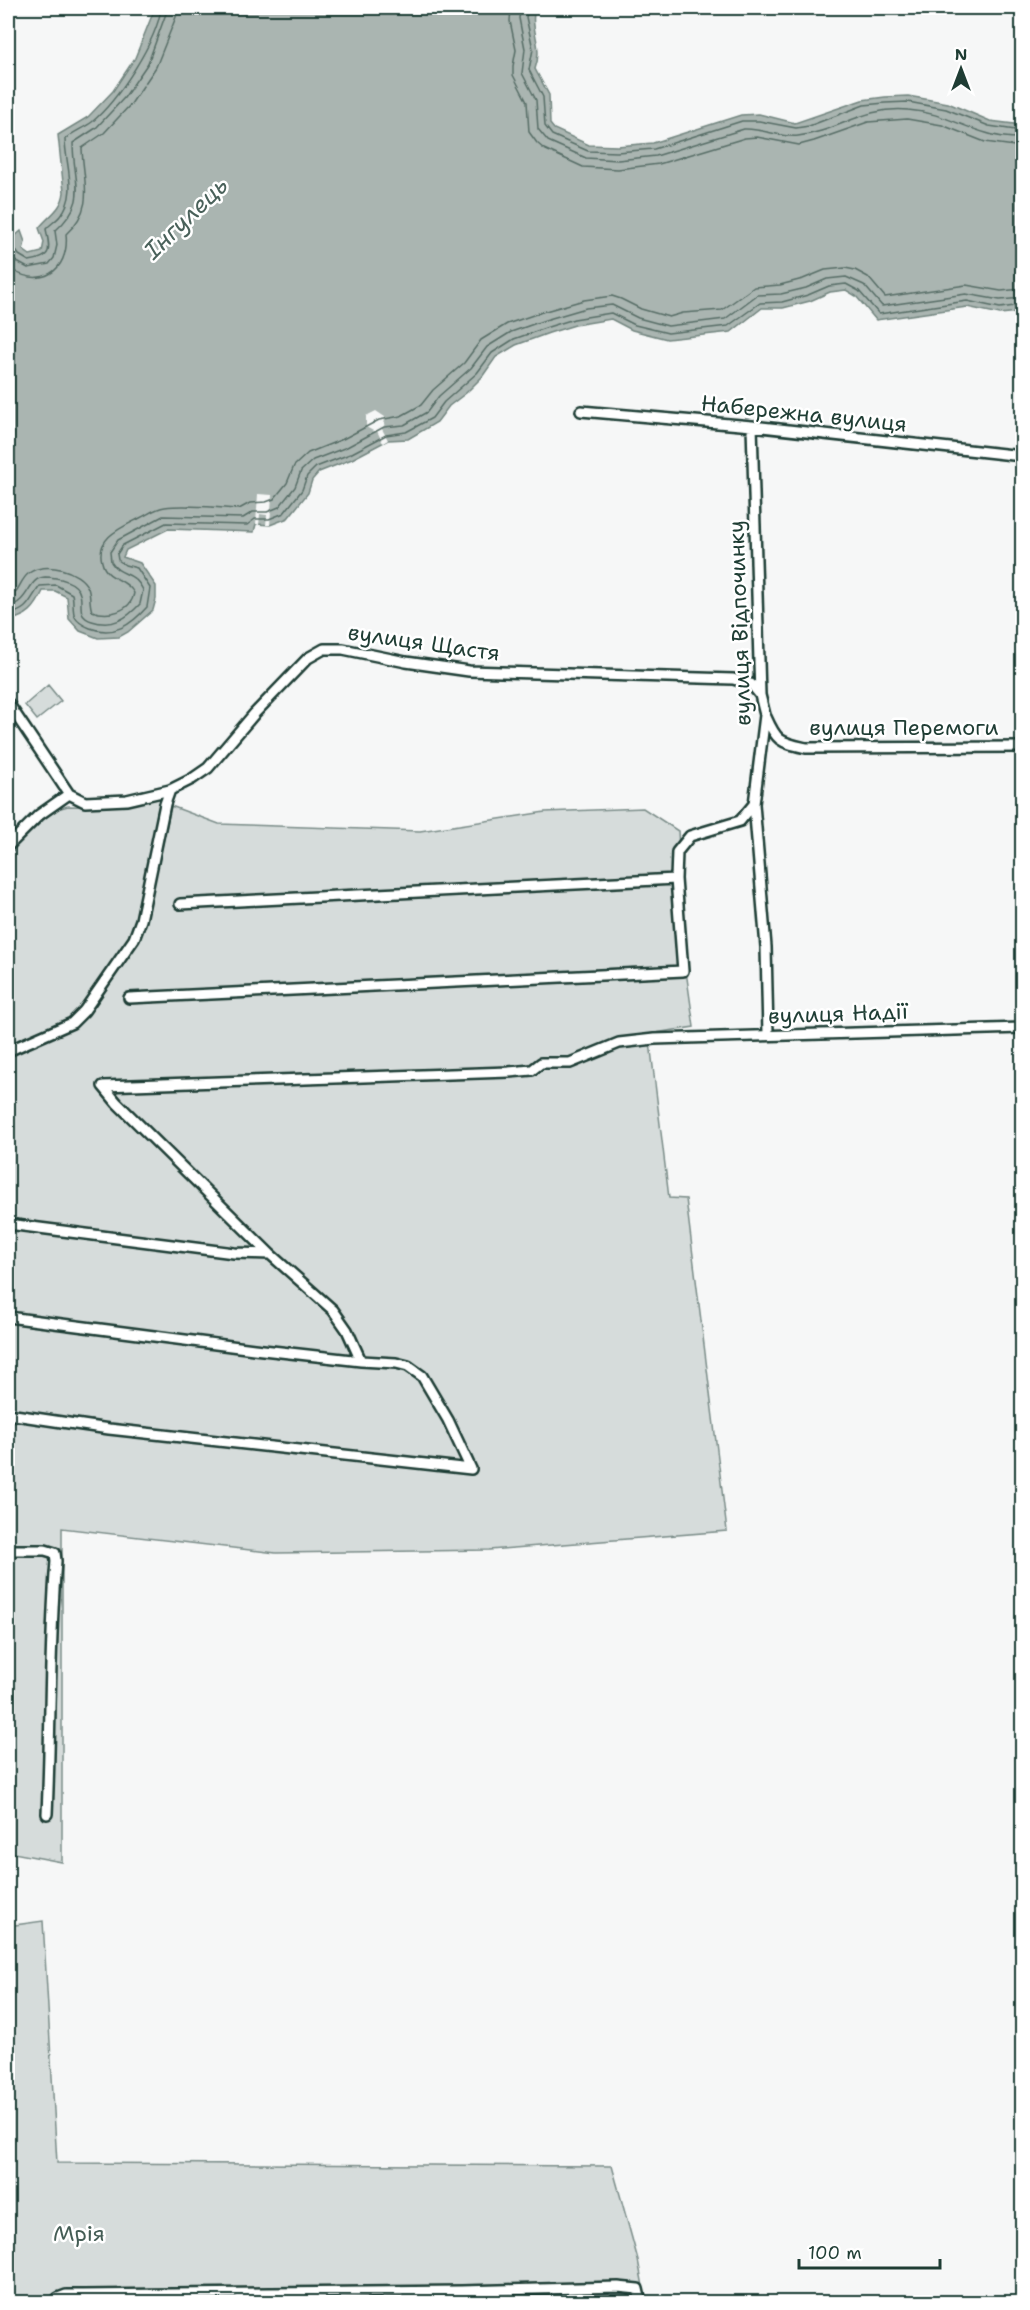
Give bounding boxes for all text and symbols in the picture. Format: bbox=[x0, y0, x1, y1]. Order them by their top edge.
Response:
north arrow bbox=[931, 39, 991, 99]
text: N bbox=[955, 44, 967, 65]
water label: Інгулець bbox=[136, 170, 235, 267]
street label: Набережна вулиця bbox=[700, 388, 908, 439]
street label: вулиця Відпочинку bbox=[721, 520, 758, 726]
street label: вулиця Щастя bbox=[346, 617, 502, 668]
street label: вулиця Перемоги bbox=[809, 713, 999, 742]
street label: вулиця Надії bbox=[767, 997, 909, 1030]
park label: Мрія bbox=[53, 2219, 105, 2248]
scale bar bbox=[799, 2232, 940, 2270]
text: 100 m bbox=[808, 2241, 862, 2265]

